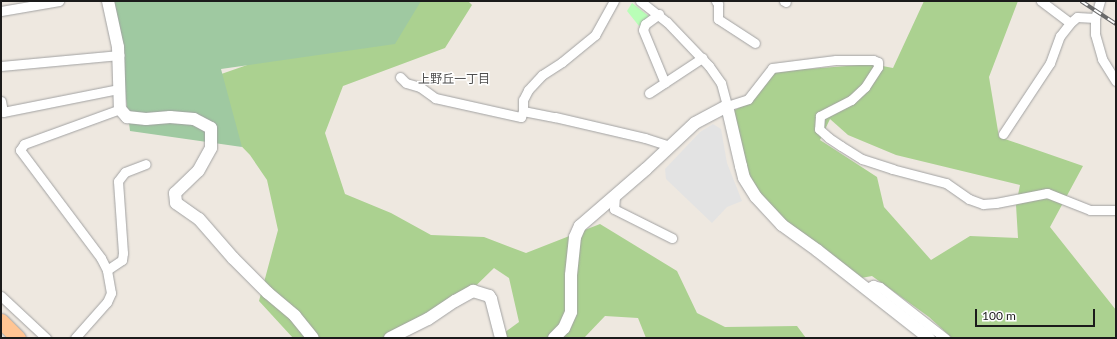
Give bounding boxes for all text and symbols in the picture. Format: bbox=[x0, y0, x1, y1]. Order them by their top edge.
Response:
district label: 上野丘一丁目 bbox=[418, 72, 490, 86]
scale bar bbox=[977, 301, 1097, 327]
text: 100 m bbox=[982, 308, 1016, 323]

